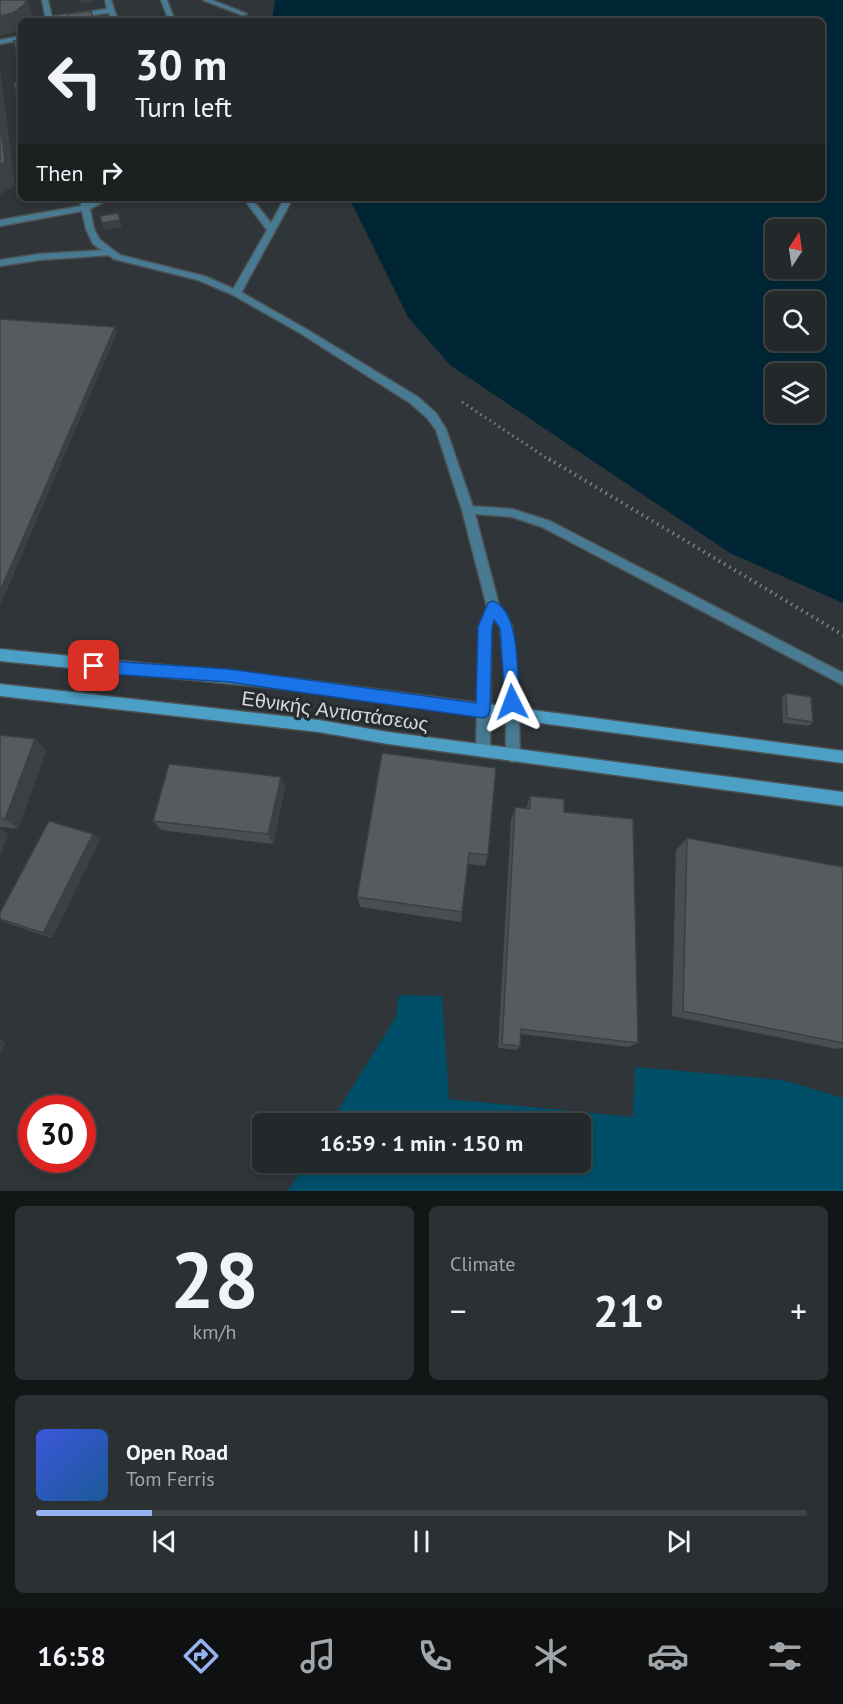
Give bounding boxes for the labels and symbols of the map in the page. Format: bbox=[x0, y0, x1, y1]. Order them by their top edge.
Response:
north arrow bbox=[765, 219, 825, 279]
pin bbox=[68, 640, 119, 691]
position arrow bbox=[480, 670, 544, 734]
street label: Εθνικής Αντιστάσεως bbox=[240, 685, 430, 737]
speed limit sign: 30 bbox=[18, 1095, 96, 1173]

